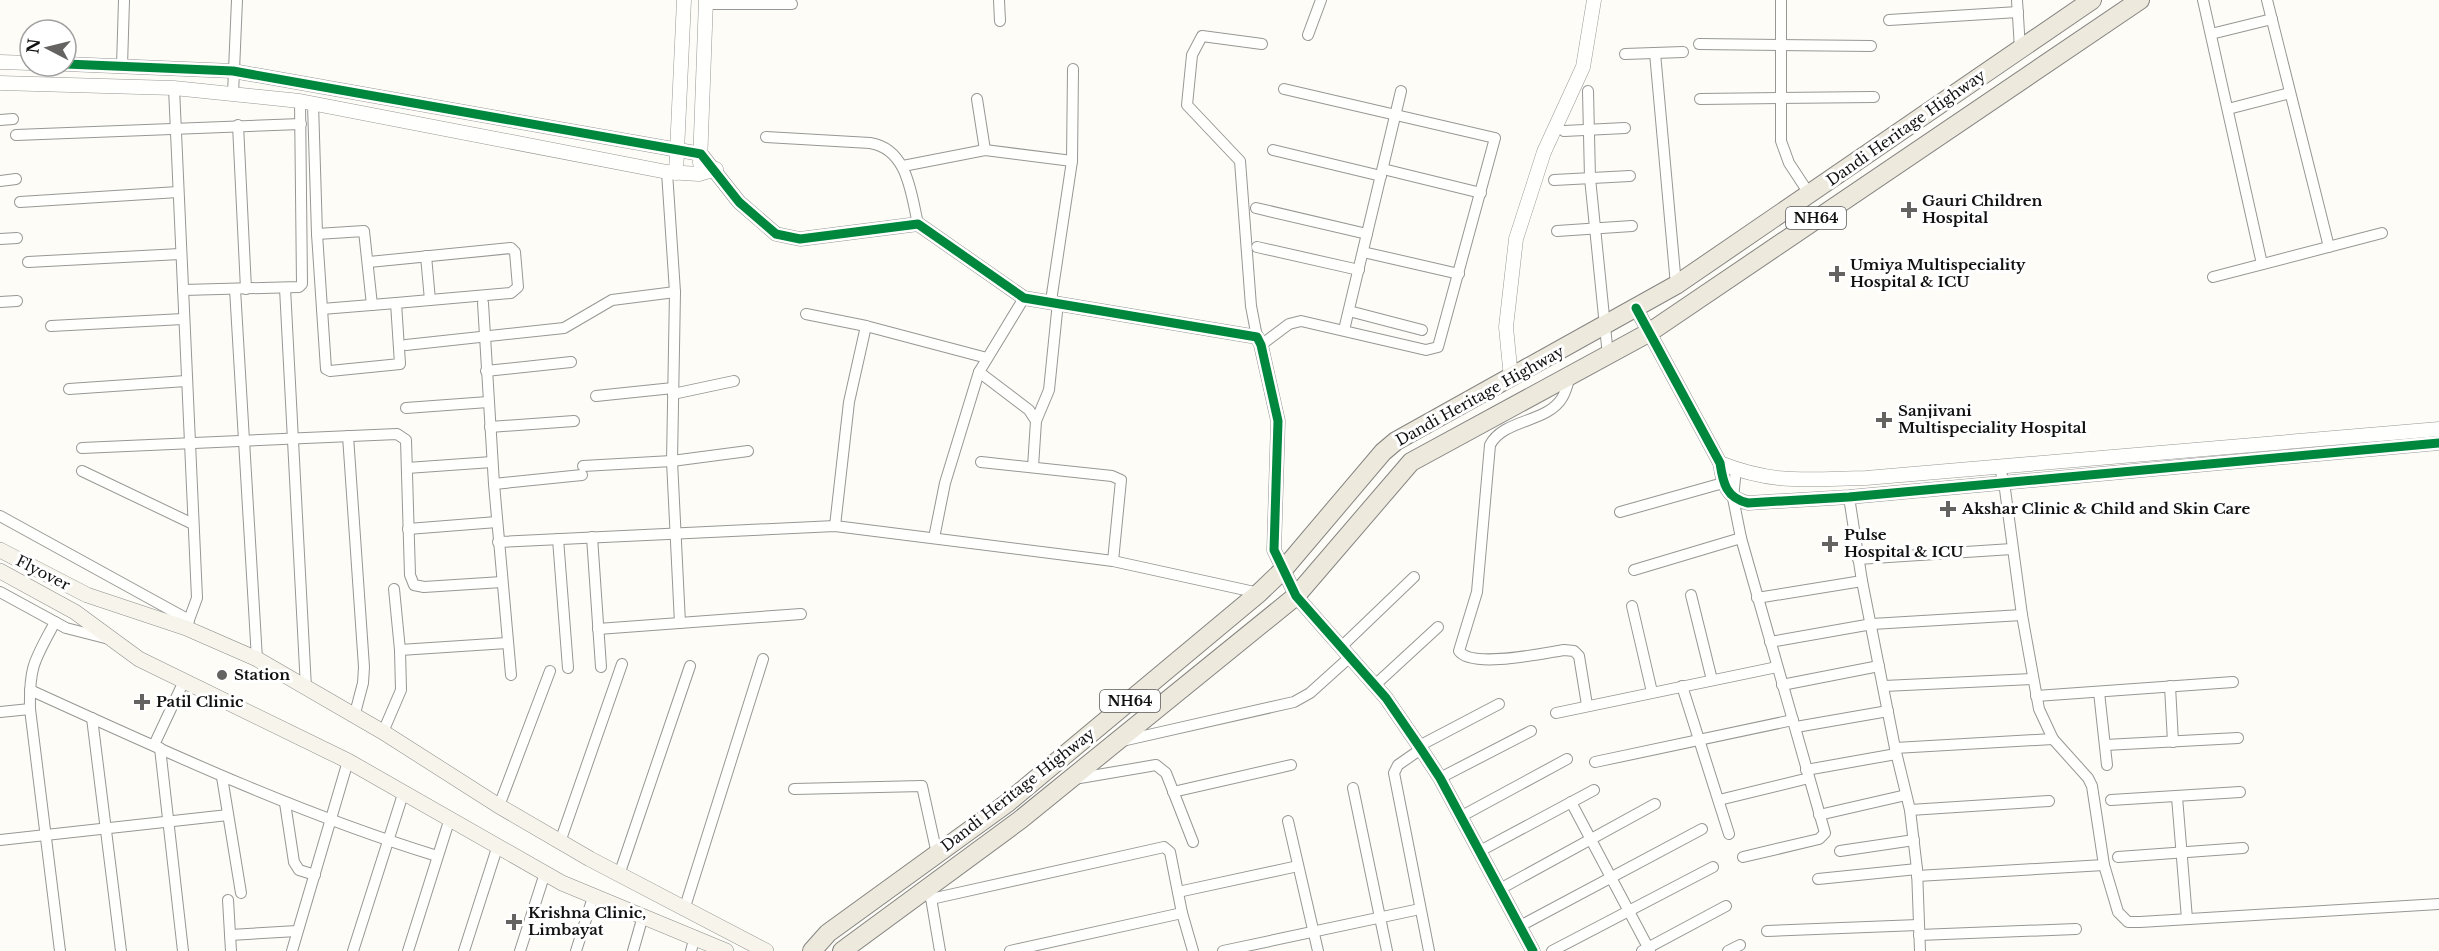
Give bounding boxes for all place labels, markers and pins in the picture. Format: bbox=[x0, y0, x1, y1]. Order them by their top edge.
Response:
place label: Gauri Children Hospital bbox=[1922, 191, 2043, 227]
marker: Gauri Children Hospital bbox=[1900, 201, 1918, 219]
place label: Umiya Multispeciality Hospital & ICU bbox=[1850, 255, 2026, 291]
marker: Umiya Multispeciality Hospital & ICU bbox=[1828, 265, 1846, 283]
place label: Sanjivani Multispeciality Hospital bbox=[1898, 401, 2087, 437]
marker: Sanjivani Multispeciality Hospital bbox=[1875, 411, 1893, 429]
place label: Akshar Clinic & Child and Skin Care bbox=[1961, 499, 2250, 518]
marker: Akshar Clinic & Child and Skin Care bbox=[1939, 500, 1957, 518]
place label: Pulse Hospital & ICU bbox=[1844, 525, 1964, 561]
marker: Pulse Hospital & ICU bbox=[1821, 535, 1839, 553]
place label: Station bbox=[234, 665, 290, 684]
marker: Station bbox=[215, 668, 229, 682]
place label: Patil Clinic bbox=[156, 692, 244, 711]
marker: Patil Clinic bbox=[133, 693, 151, 711]
place label: Krishna Clinic, Limbayat bbox=[528, 903, 646, 939]
marker: Krishna Clinic, Limbayat bbox=[505, 913, 523, 931]

